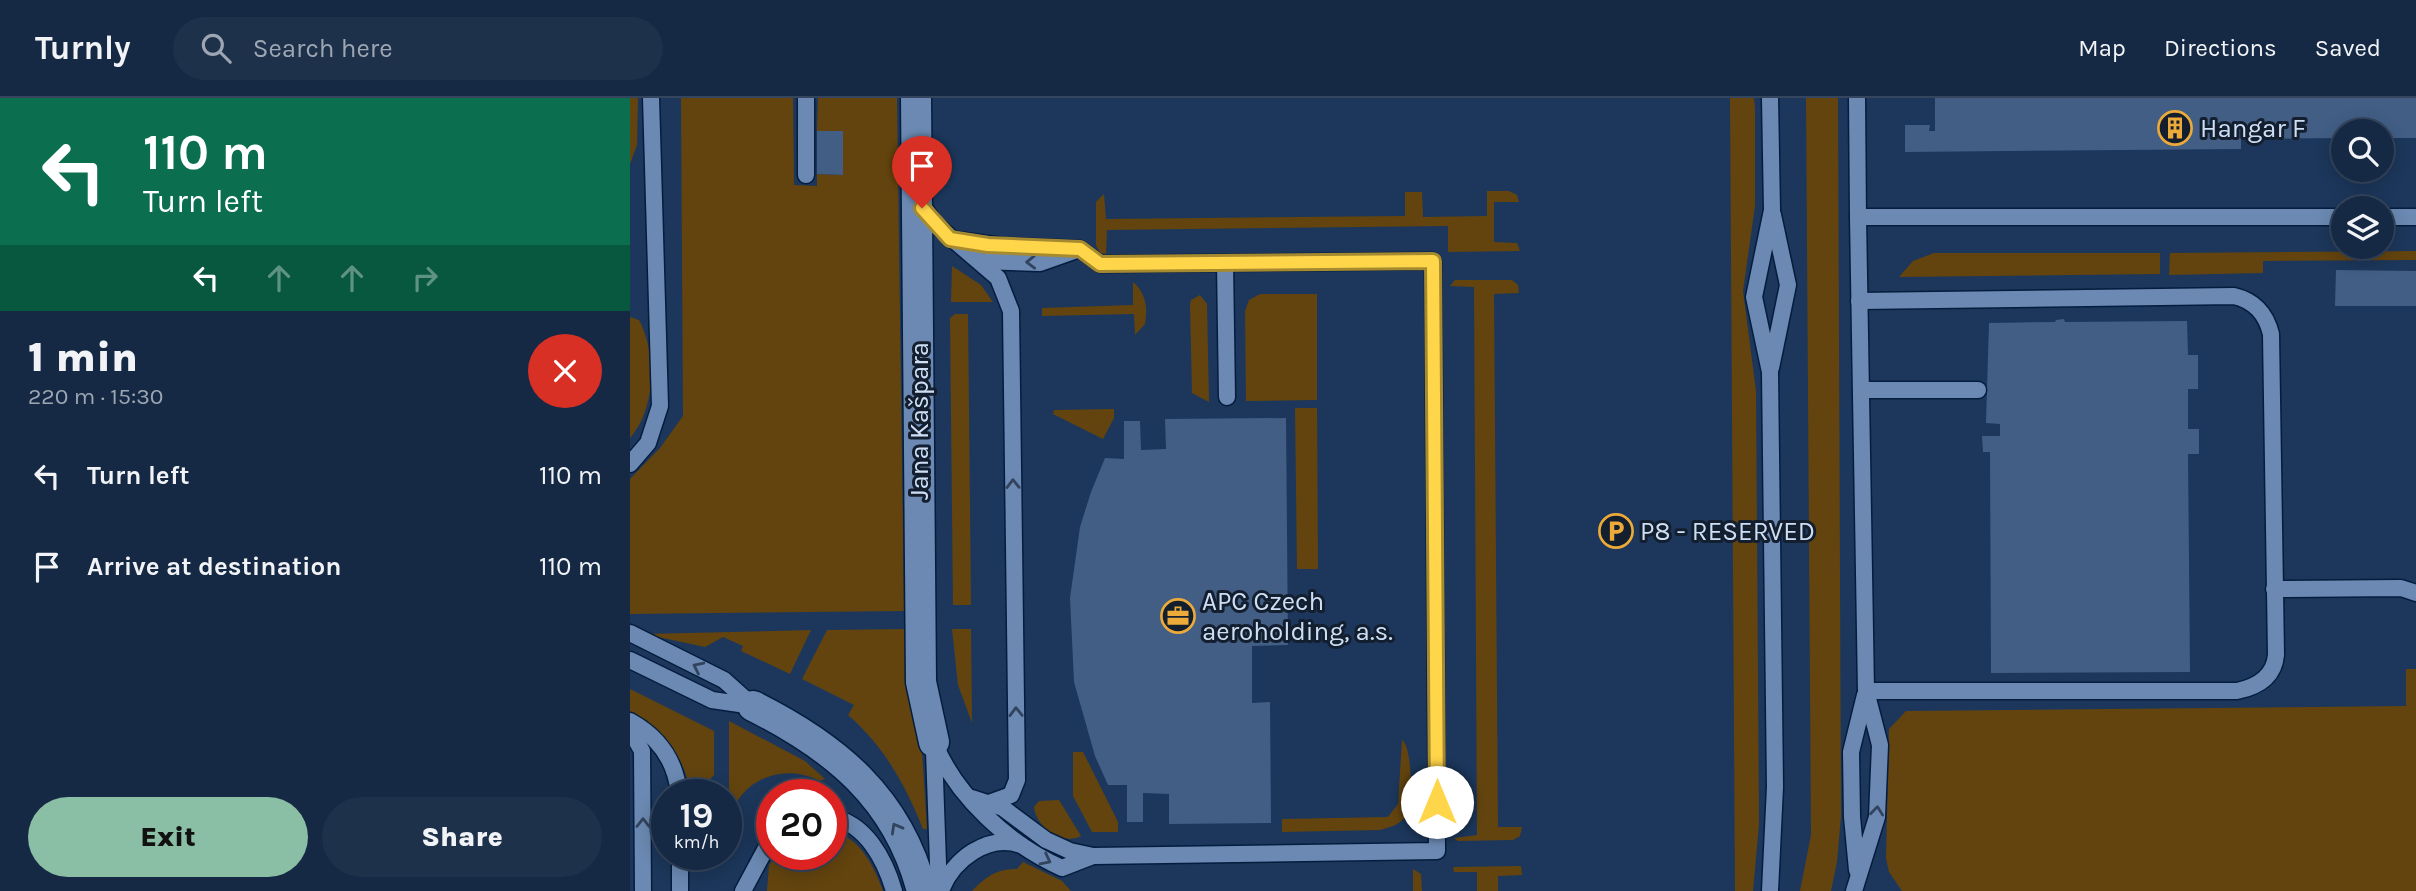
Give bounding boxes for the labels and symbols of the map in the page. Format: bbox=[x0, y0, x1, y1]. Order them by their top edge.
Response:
building icon: Hangar F bbox=[2156, 109, 2194, 147]
place label: Hangar F bbox=[2200, 113, 2306, 144]
pin bbox=[892, 136, 952, 208]
one-way arrow bbox=[1025, 254, 1036, 270]
street label: Jana Kašpara bbox=[904, 342, 935, 500]
one-way arrow bbox=[1005, 478, 1021, 489]
parking icon: P8 - RESERVED bbox=[1597, 512, 1635, 550]
place label: P8 - RESERVED bbox=[1640, 516, 1815, 547]
place label: APC Czech aeroholding, a.s. bbox=[1202, 586, 1393, 647]
office icon: APC Czech aeroholding, a.s. bbox=[1159, 597, 1197, 635]
one-way arrow bbox=[693, 661, 705, 675]
one-way arrow bbox=[1008, 706, 1024, 716]
position arrow bbox=[1400, 765, 1474, 839]
speed limit sign: 20 bbox=[756, 779, 847, 870]
one-way arrow bbox=[1869, 805, 1884, 816]
one-way arrow bbox=[635, 817, 651, 828]
one-way arrow bbox=[891, 823, 904, 835]
one-way arrow bbox=[1039, 851, 1052, 865]

